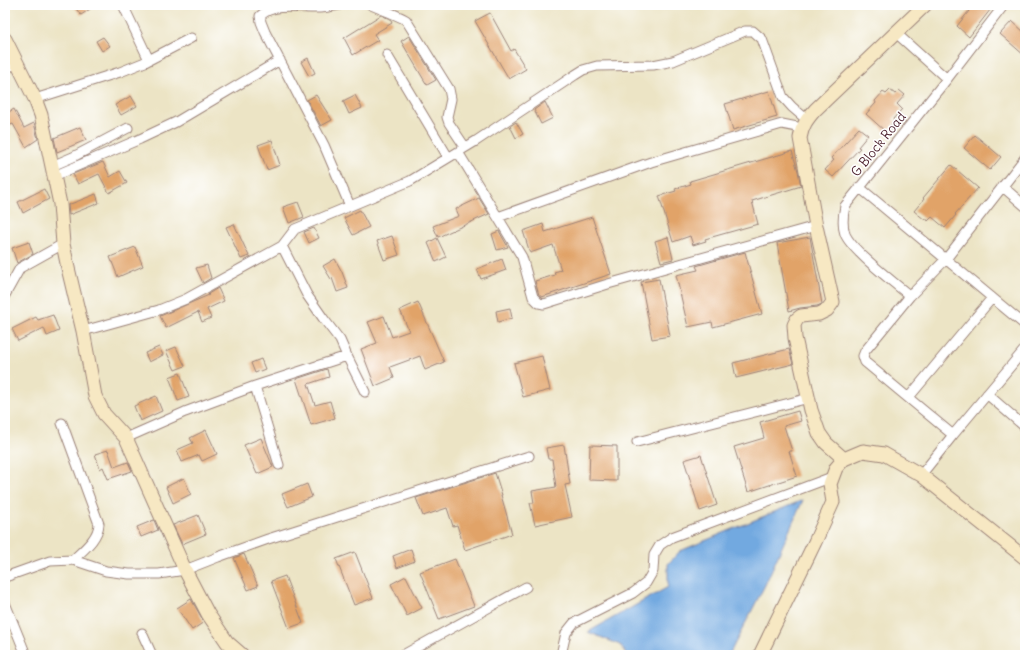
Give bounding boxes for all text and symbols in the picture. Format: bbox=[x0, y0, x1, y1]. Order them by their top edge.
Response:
street label: G Block Road bbox=[847, 108, 910, 180]

